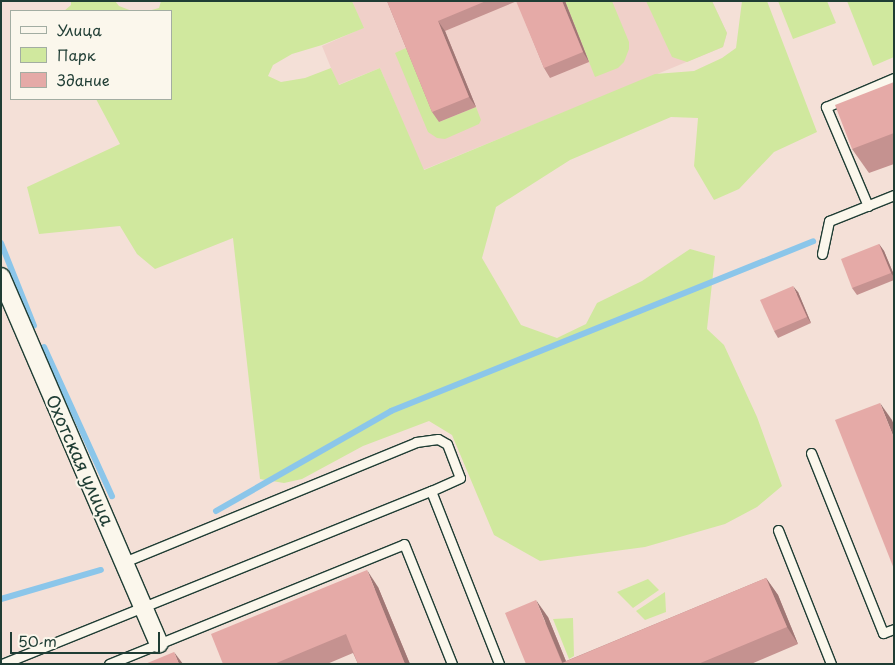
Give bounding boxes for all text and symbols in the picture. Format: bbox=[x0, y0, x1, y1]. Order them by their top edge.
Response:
legend bbox=[10, 10, 172, 100]
text: Улица bbox=[57, 18, 102, 41]
text: Парк bbox=[57, 43, 96, 66]
text: Здание bbox=[57, 68, 110, 91]
street label: Охотская улица bbox=[41, 391, 119, 529]
scale bar bbox=[12, 622, 162, 654]
text: 50 m bbox=[18, 629, 57, 652]

